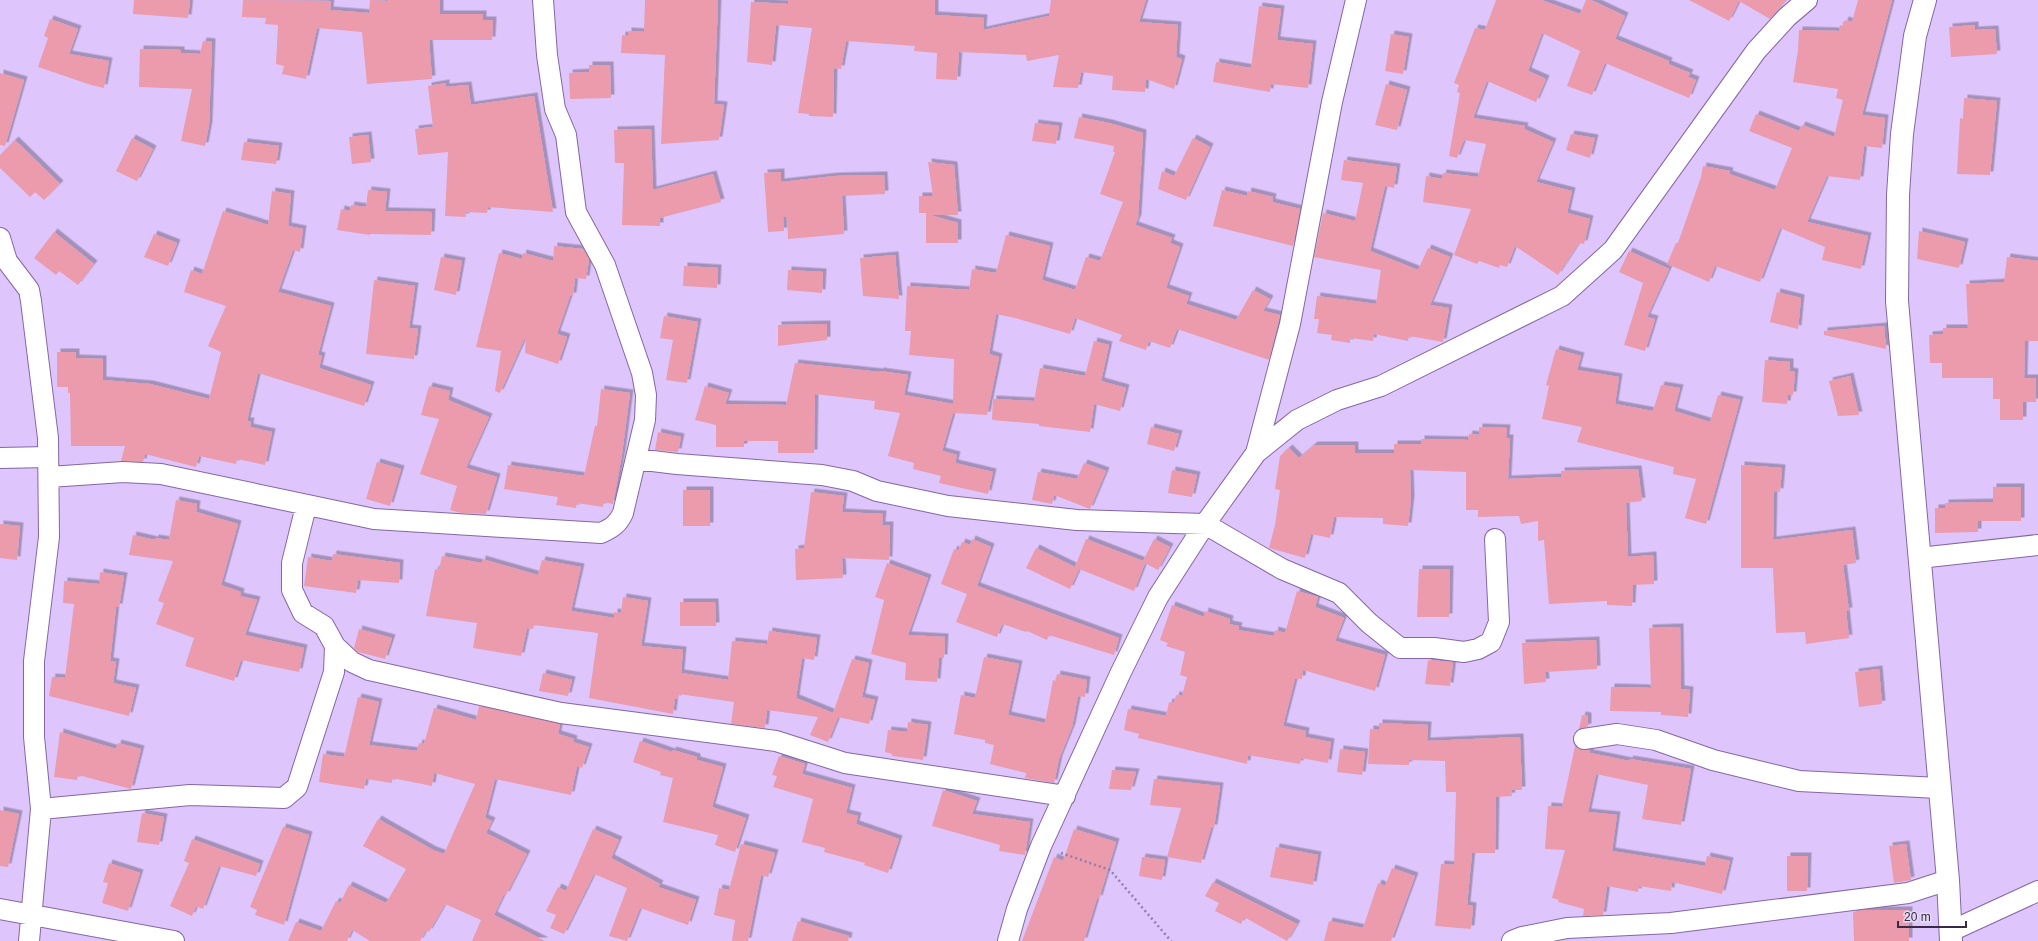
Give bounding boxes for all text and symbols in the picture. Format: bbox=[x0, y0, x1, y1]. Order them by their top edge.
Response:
scale bar bbox=[1898, 903, 1966, 929]
text: 20 m bbox=[1904, 910, 1931, 924]

